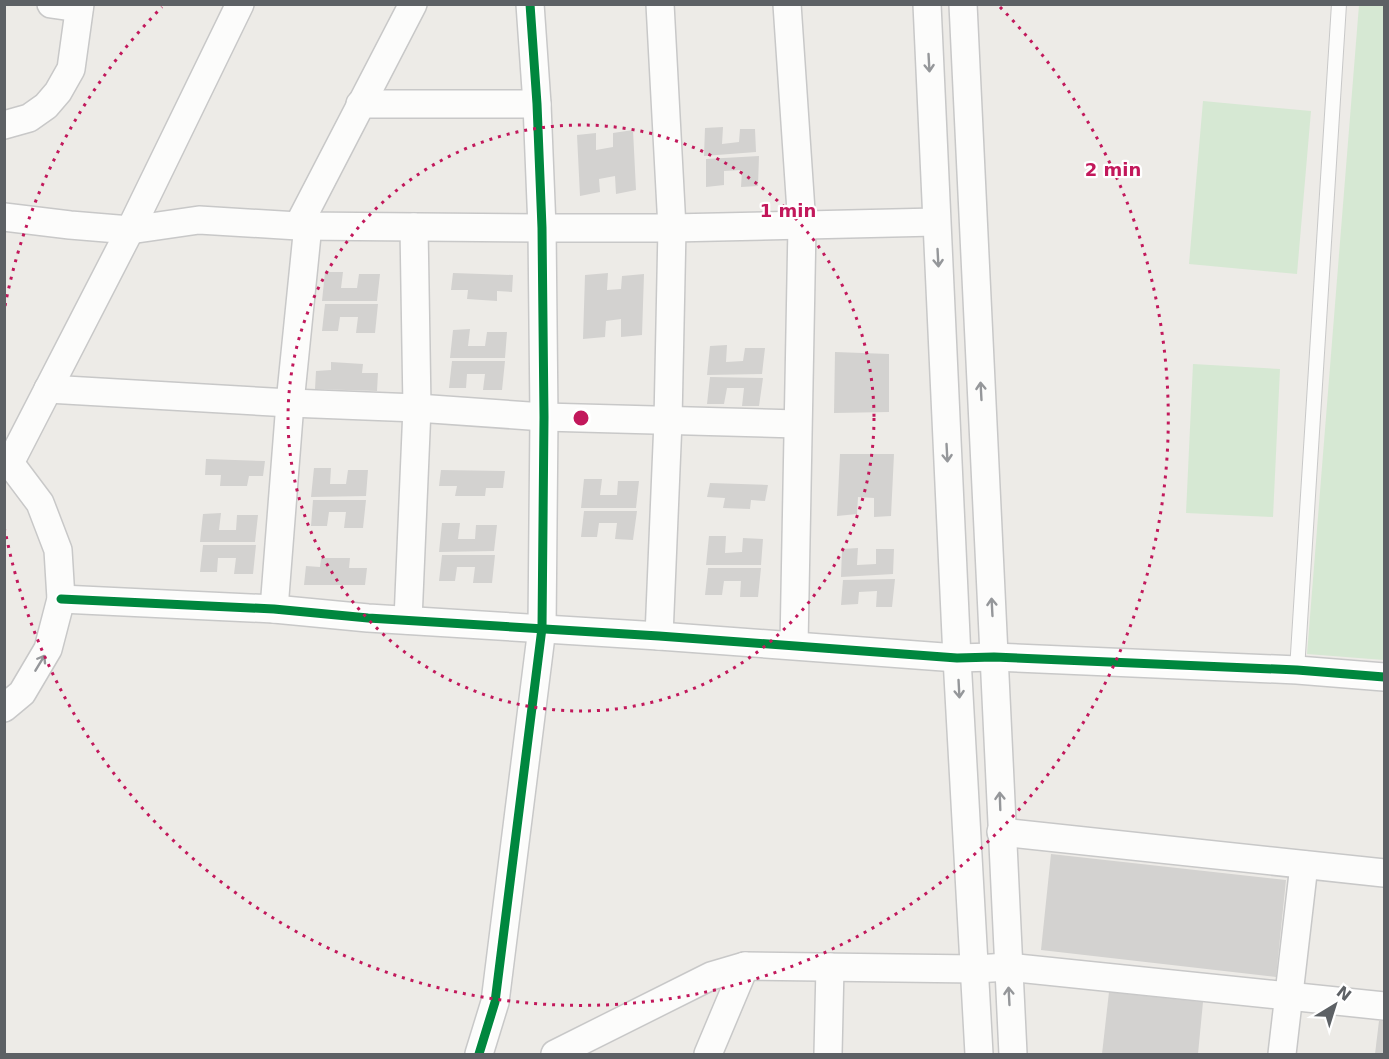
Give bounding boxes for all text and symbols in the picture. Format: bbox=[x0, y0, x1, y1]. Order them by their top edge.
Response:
one-way arrow bbox=[924, 52, 935, 72]
text: 2 min bbox=[1085, 159, 1141, 180]
text: 1 min bbox=[760, 200, 816, 221]
one-way arrow bbox=[933, 247, 944, 267]
one-way arrow bbox=[976, 381, 987, 401]
centre of rings bbox=[571, 408, 591, 428]
one-way arrow bbox=[942, 442, 953, 462]
one-way arrow bbox=[986, 597, 997, 617]
one-way arrow bbox=[35, 655, 47, 672]
one-way arrow bbox=[953, 679, 964, 699]
one-way arrow bbox=[994, 792, 1005, 812]
north arrow bbox=[1305, 975, 1365, 1035]
text: N bbox=[1333, 982, 1355, 1005]
one-way arrow bbox=[1004, 987, 1015, 1007]

